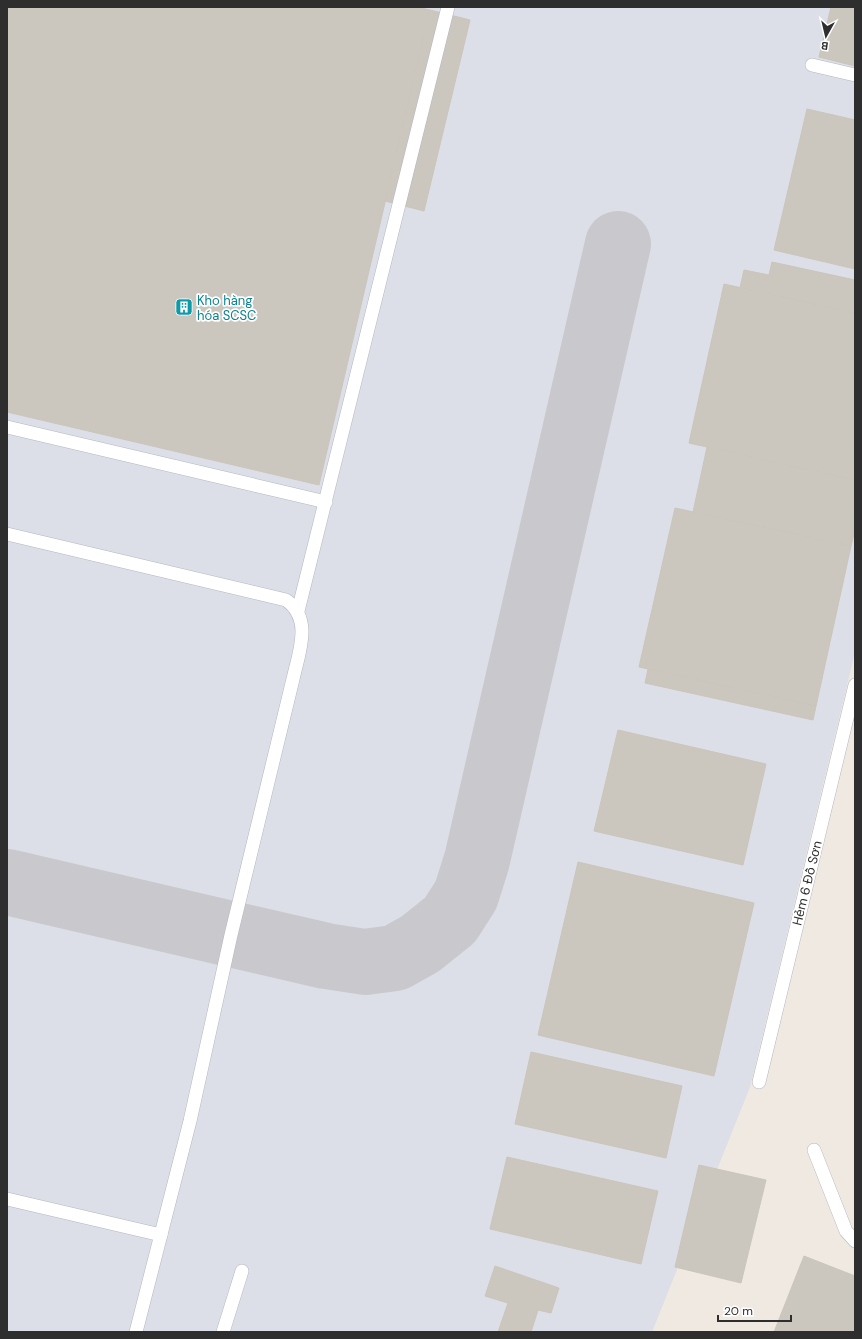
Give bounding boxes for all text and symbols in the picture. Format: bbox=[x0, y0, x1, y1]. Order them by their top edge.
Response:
north arrow bbox=[806, 16, 846, 56]
text: B bbox=[820, 38, 829, 53]
place label: Kho hàng hóa SCSC bbox=[197, 292, 256, 324]
building icon: Kho hàng hóa SCSC bbox=[174, 297, 194, 317]
street label: Hẻm 6 Đồ Sơn bbox=[788, 839, 826, 927]
scale bar bbox=[718, 1297, 791, 1323]
text: 20 m bbox=[724, 1303, 753, 1319]

